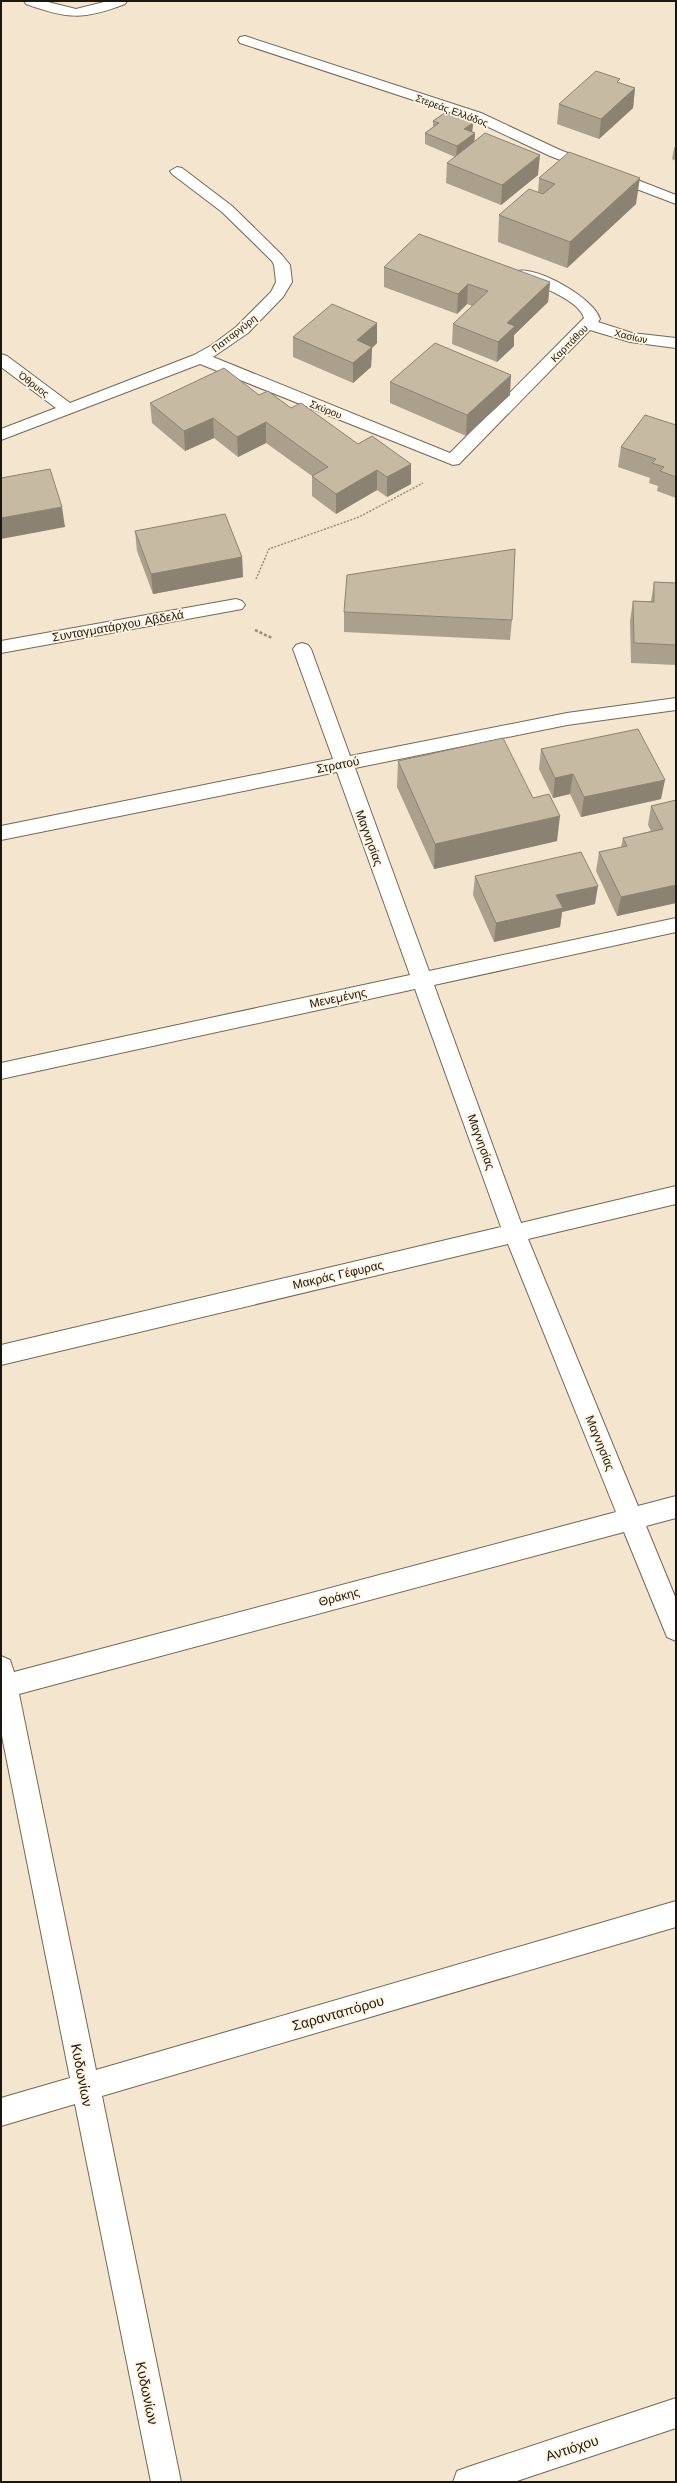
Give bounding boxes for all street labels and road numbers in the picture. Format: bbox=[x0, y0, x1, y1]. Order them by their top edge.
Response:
street label: Στερεάς Ελλάδος bbox=[414, 92, 490, 129]
street label: Παπαργύρη bbox=[210, 313, 259, 354]
street label: Καρπάθου bbox=[549, 323, 590, 364]
street label: Χασίων bbox=[613, 327, 649, 346]
street label: Όθρυος bbox=[16, 369, 51, 399]
street label: Σκύρου bbox=[308, 398, 343, 421]
street label: Συνταγματάρχου Αβδελά bbox=[51, 608, 185, 644]
street label: Στρατού bbox=[315, 754, 361, 776]
street label: Μαγνησίας bbox=[352, 808, 386, 868]
street label: Μενεμένης bbox=[308, 985, 368, 1011]
street label: Μαγνησίας bbox=[464, 1112, 498, 1172]
street label: Μακράς Γέφυρας bbox=[291, 1258, 385, 1292]
street label: Μαγνησίας bbox=[583, 1413, 618, 1473]
street label: Θράκης bbox=[317, 1585, 361, 1609]
street label: Σαρανταπόρου bbox=[290, 1992, 386, 2034]
street label: Κυδωνίων bbox=[68, 2042, 96, 2108]
street label: Κυδωνίων bbox=[133, 2360, 161, 2426]
street label: Αντιόχου bbox=[544, 2432, 600, 2464]

